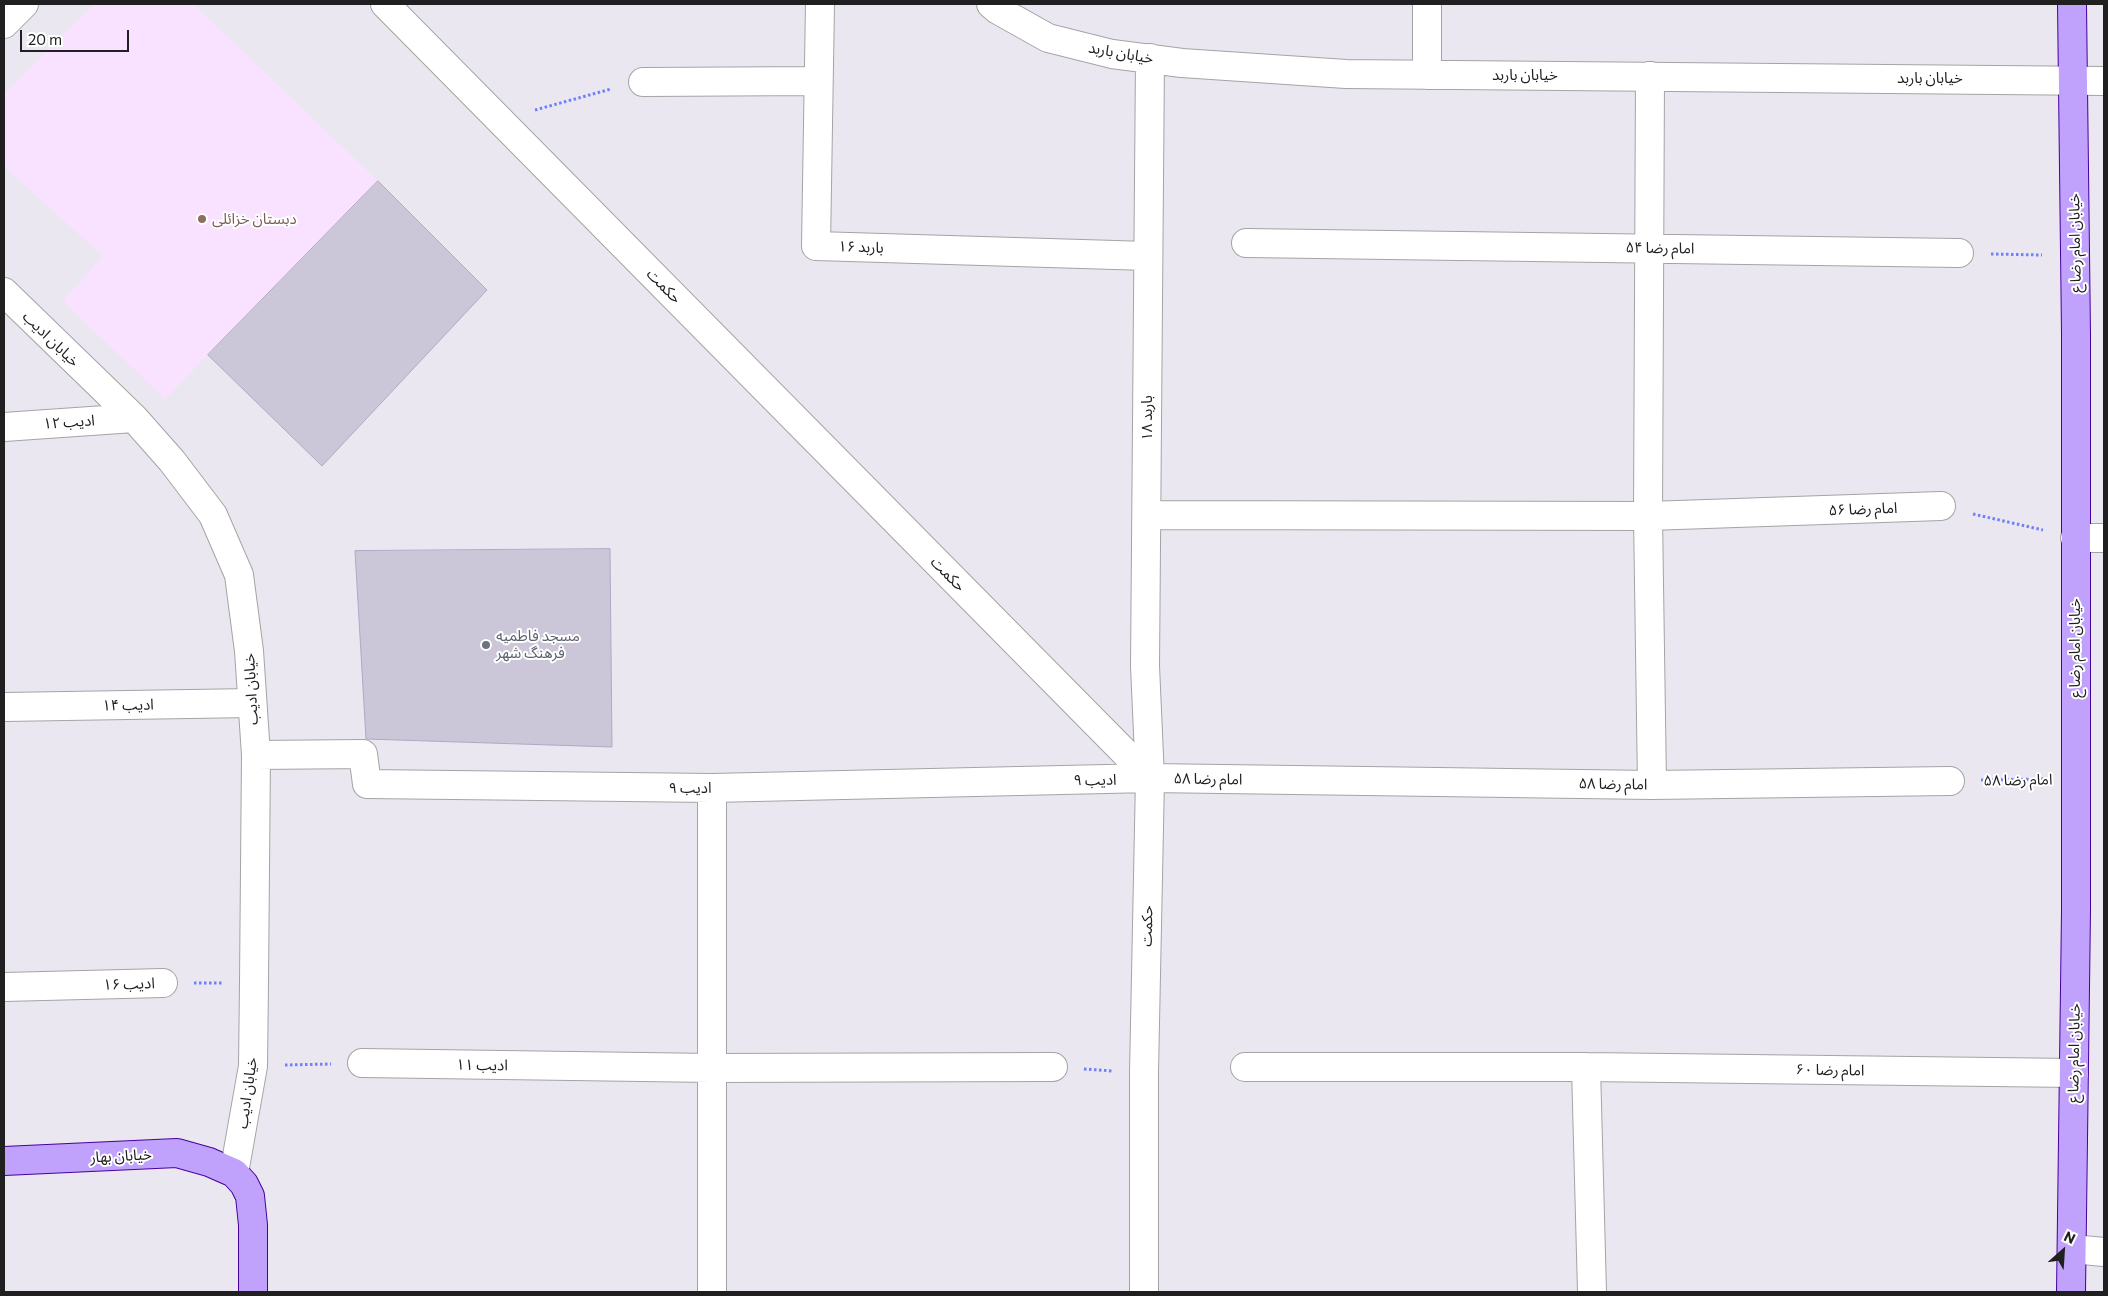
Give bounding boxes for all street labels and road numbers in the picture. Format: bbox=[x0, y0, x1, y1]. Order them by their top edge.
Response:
street label: خیابان باربد bbox=[1087, 38, 1155, 68]
street label: خیابان باربد bbox=[1492, 66, 1558, 84]
street label: خیابان باربد bbox=[1897, 69, 1963, 87]
street label: خیابان امام رضا ع bbox=[2065, 193, 2085, 293]
street label: باربد ۱۶ bbox=[838, 237, 884, 257]
street label: امام رضا ۵۴ bbox=[1625, 238, 1695, 258]
street label: حکمت bbox=[643, 265, 685, 307]
street label: خیابان ادیب bbox=[19, 308, 83, 370]
street label: باربد ۱۸ bbox=[1138, 395, 1156, 441]
street label: ادیب ۱۲ bbox=[43, 411, 95, 433]
street label: امام رضا ۵۶ bbox=[1828, 499, 1898, 519]
street label: حکمت bbox=[927, 553, 969, 595]
street label: خیابان امام رضا ع bbox=[2066, 598, 2084, 698]
street label: خیابان ادیب bbox=[240, 653, 262, 725]
street label: ادیب ۱۴ bbox=[102, 696, 154, 714]
street label: امام رضا ۵۸ bbox=[1173, 769, 1243, 789]
street label: امام رضا ۵۸ bbox=[1983, 770, 2053, 790]
street label: ادیب ۹ bbox=[1073, 771, 1117, 789]
street label: امام رضا ۵۸ bbox=[1578, 774, 1648, 794]
street label: ادیب ۹ bbox=[668, 779, 712, 797]
street label: حکمت bbox=[1138, 905, 1156, 947]
street label: ادیب ۱۶ bbox=[103, 974, 155, 994]
street label: خیابان امام رضا ع bbox=[2064, 1003, 2084, 1103]
street label: خیابان ادیب bbox=[233, 1056, 261, 1130]
street label: ادیب ۱۱ bbox=[456, 1056, 508, 1074]
street label: امام رضا ۶۰ bbox=[1795, 1060, 1865, 1080]
street label: خیابان بهار bbox=[90, 1145, 152, 1167]

